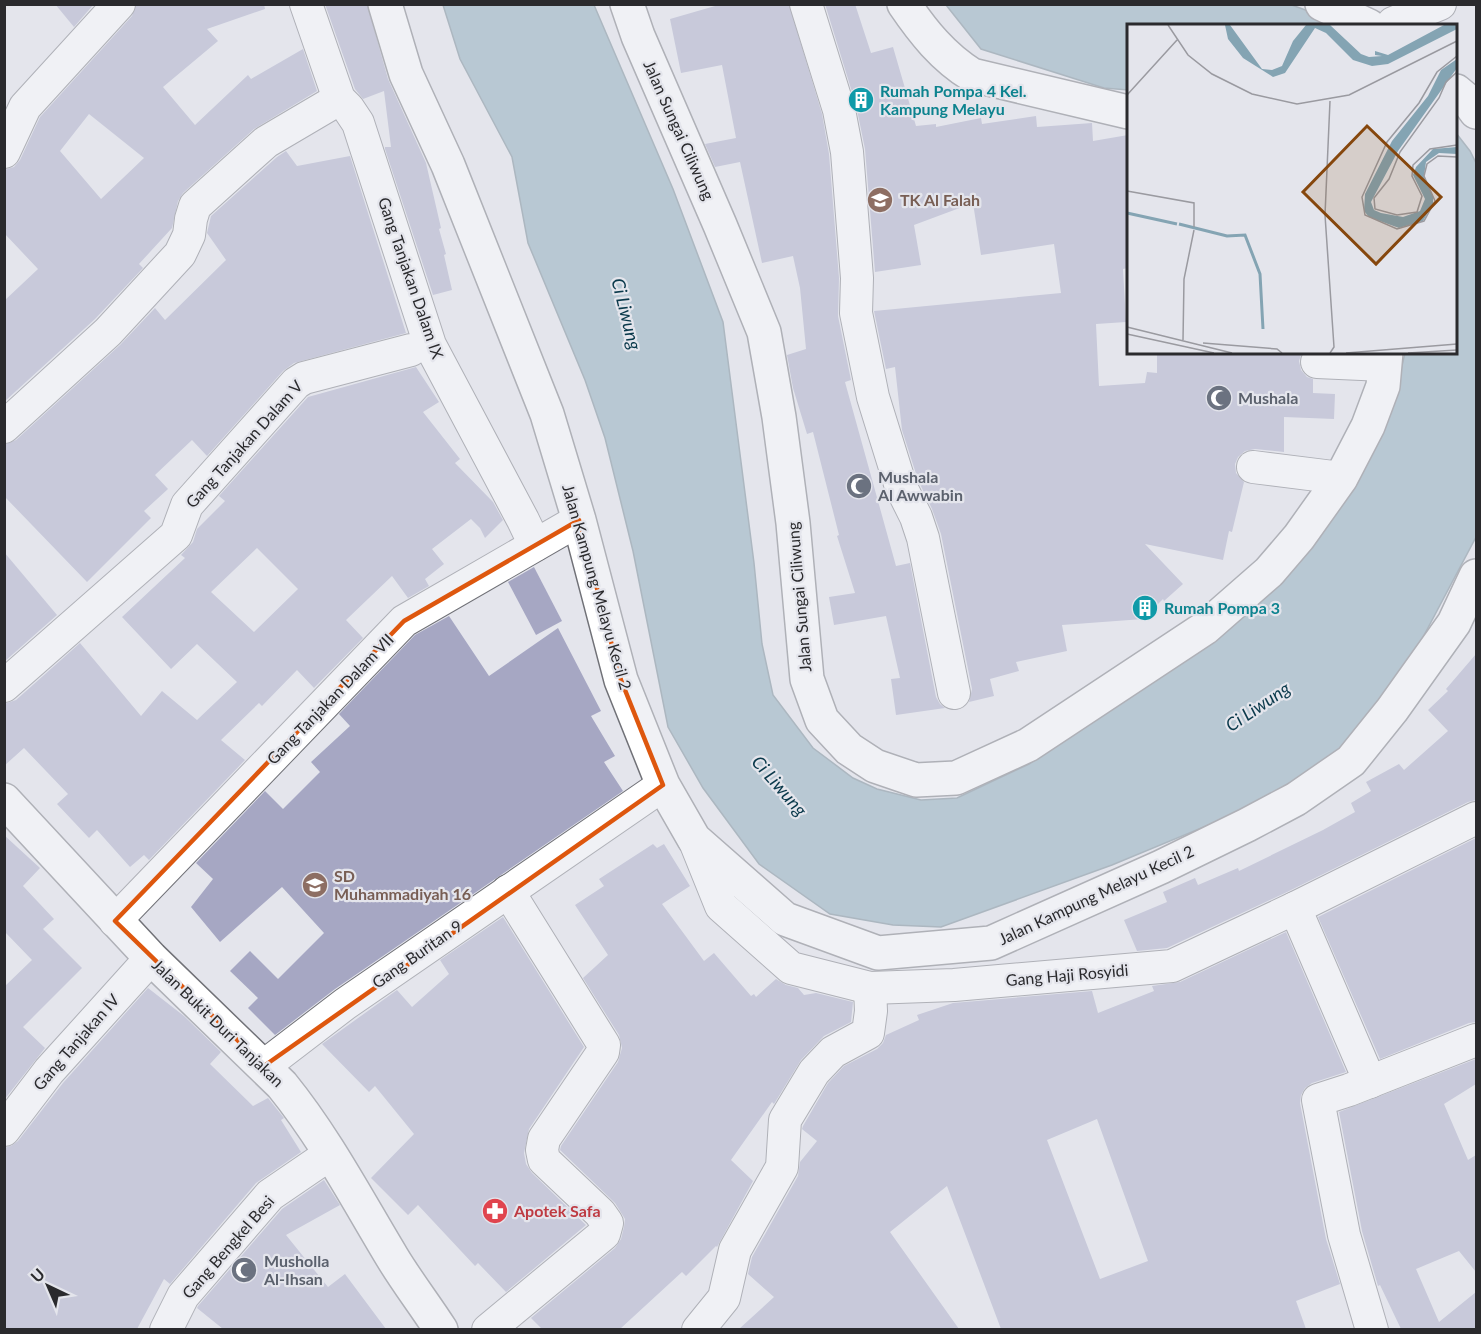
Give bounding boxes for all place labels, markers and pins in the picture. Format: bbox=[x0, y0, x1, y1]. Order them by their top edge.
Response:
place label: Rumah Pompa 4 Kel. Kampung Melayu bbox=[880, 81, 1027, 118]
building icon: Rumah Pompa 4 Kel. Kampung Melayu bbox=[846, 85, 876, 115]
school or university icon: TK Al Falah bbox=[865, 185, 895, 215]
place label: TK Al Falah bbox=[900, 190, 980, 209]
mosque icon: Mushala bbox=[1204, 383, 1234, 413]
place label: Mushala bbox=[1238, 388, 1298, 407]
place label: Mushala Al Awwabin bbox=[877, 467, 963, 504]
mosque icon: Mushala Al Awwabin bbox=[844, 471, 874, 501]
building icon: Rumah Pompa 3 bbox=[1130, 593, 1160, 623]
place label: Rumah Pompa 3 bbox=[1164, 598, 1280, 617]
place label: SD Muhammadiyah 16 bbox=[334, 866, 471, 903]
school or university icon: SD Muhammadiyah 16 bbox=[300, 870, 330, 900]
pharmacy icon: Apotek Safa bbox=[480, 1196, 510, 1226]
place label: Apotek Safa bbox=[513, 1201, 601, 1220]
place label: Musholla Al-Ihsan bbox=[263, 1251, 329, 1288]
mosque icon: Musholla Al-Ihsan bbox=[229, 1255, 259, 1285]

